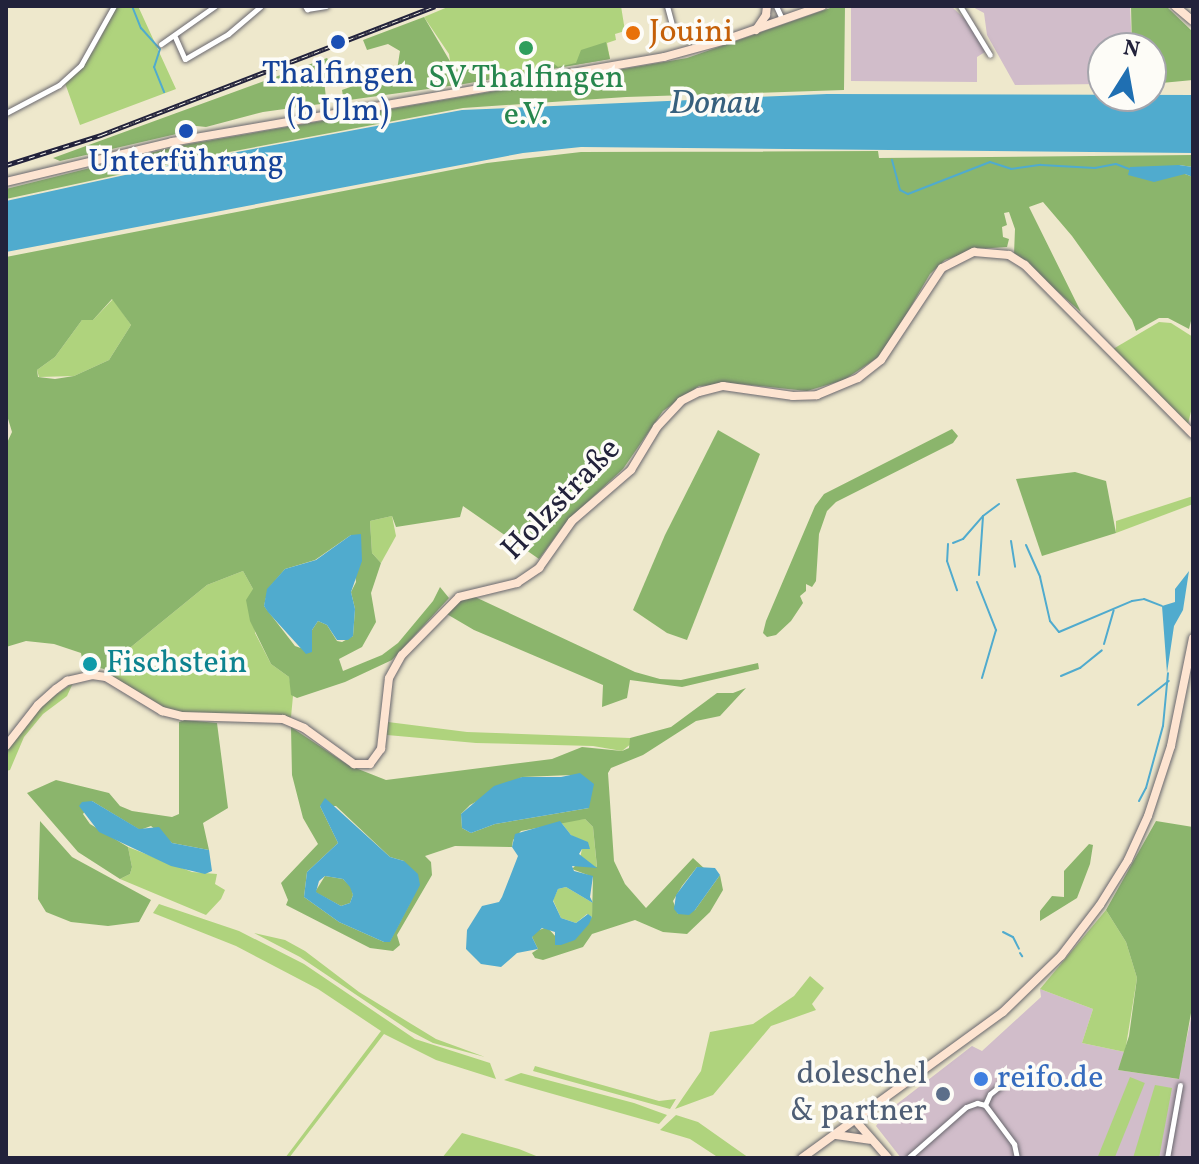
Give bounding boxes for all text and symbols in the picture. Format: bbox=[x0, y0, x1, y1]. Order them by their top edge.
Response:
place label: Jouini bbox=[649, 14, 733, 52]
marker: Jouini bbox=[624, 24, 642, 42]
marker: Thalfingen (b Ulm) bbox=[327, 31, 349, 53]
north arrow bbox=[1087, 32, 1167, 112]
text: N bbox=[1120, 33, 1142, 67]
marker: SV Thalfingen e.V. bbox=[517, 39, 535, 57]
place label: Thalfingen (b Ulm) bbox=[262, 57, 414, 132]
place label: SV Thalfingen e.V. bbox=[427, 61, 625, 136]
water label: Donau bbox=[669, 85, 761, 125]
marker: Unterführung bbox=[177, 122, 195, 140]
place label: Unterführung bbox=[88, 144, 284, 182]
street label: Holzstraße bbox=[494, 431, 630, 569]
place label: Fischstein bbox=[106, 645, 247, 683]
marker: Fischstein bbox=[81, 655, 99, 673]
place label: doleschel & partner bbox=[790, 1057, 927, 1132]
place label: reifo.de bbox=[997, 1060, 1103, 1098]
marker: reifo.de bbox=[972, 1070, 990, 1088]
marker: doleschel & partner bbox=[934, 1085, 952, 1103]

